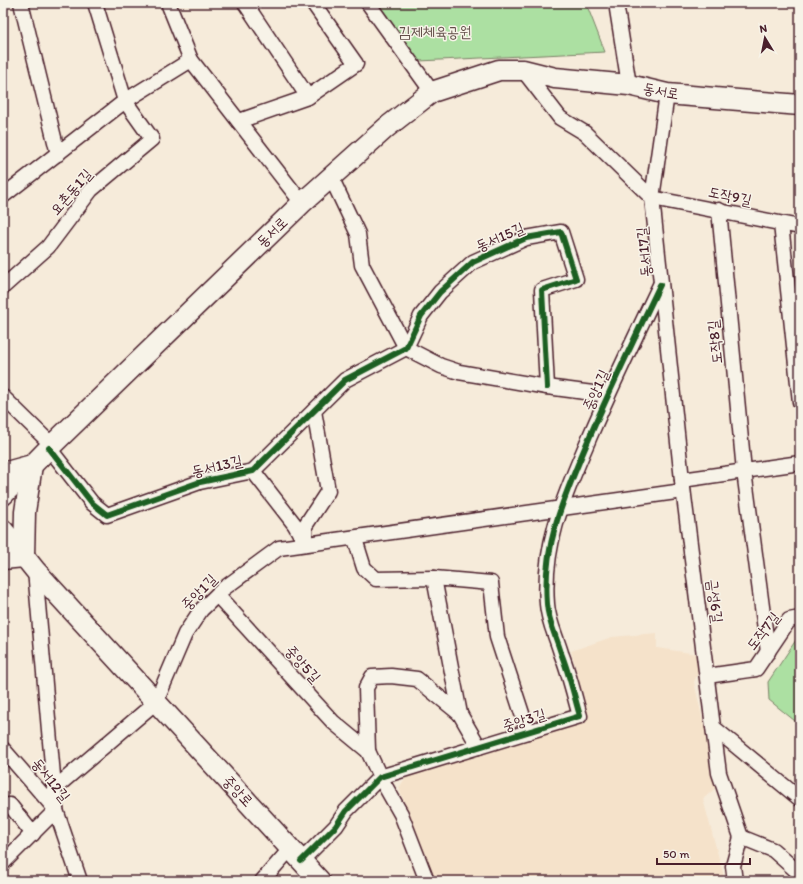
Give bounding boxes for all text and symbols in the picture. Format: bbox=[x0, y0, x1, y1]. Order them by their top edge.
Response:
north arrow bbox=[745, 18, 785, 58]
text: N bbox=[759, 22, 768, 36]
park label: 김제체육공원 bbox=[399, 23, 471, 41]
street label: 동서로 bbox=[642, 79, 680, 103]
street label: 요촌동1길 bbox=[46, 165, 96, 219]
street label: 도작9길 bbox=[707, 183, 753, 209]
street label: 동서로 bbox=[253, 213, 291, 251]
street label: 동서15길 bbox=[473, 219, 527, 255]
street label: 동서17길 bbox=[633, 226, 655, 278]
street label: 도작8길 bbox=[704, 319, 726, 365]
street label: 중앙1길 bbox=[579, 367, 613, 413]
street label: 동서13길 bbox=[190, 451, 244, 481]
street label: 중앙1길 bbox=[178, 570, 220, 614]
street label: 금성6길 bbox=[703, 578, 727, 624]
street label: 도작7길 bbox=[742, 608, 784, 654]
street label: 중앙5길 bbox=[282, 642, 324, 686]
street label: 중앙3길 bbox=[500, 705, 548, 735]
street label: 동서12길 bbox=[28, 754, 74, 806]
street label: 중앙로 bbox=[219, 772, 257, 810]
scale bar bbox=[657, 840, 750, 866]
text: 50 m bbox=[663, 847, 689, 861]

